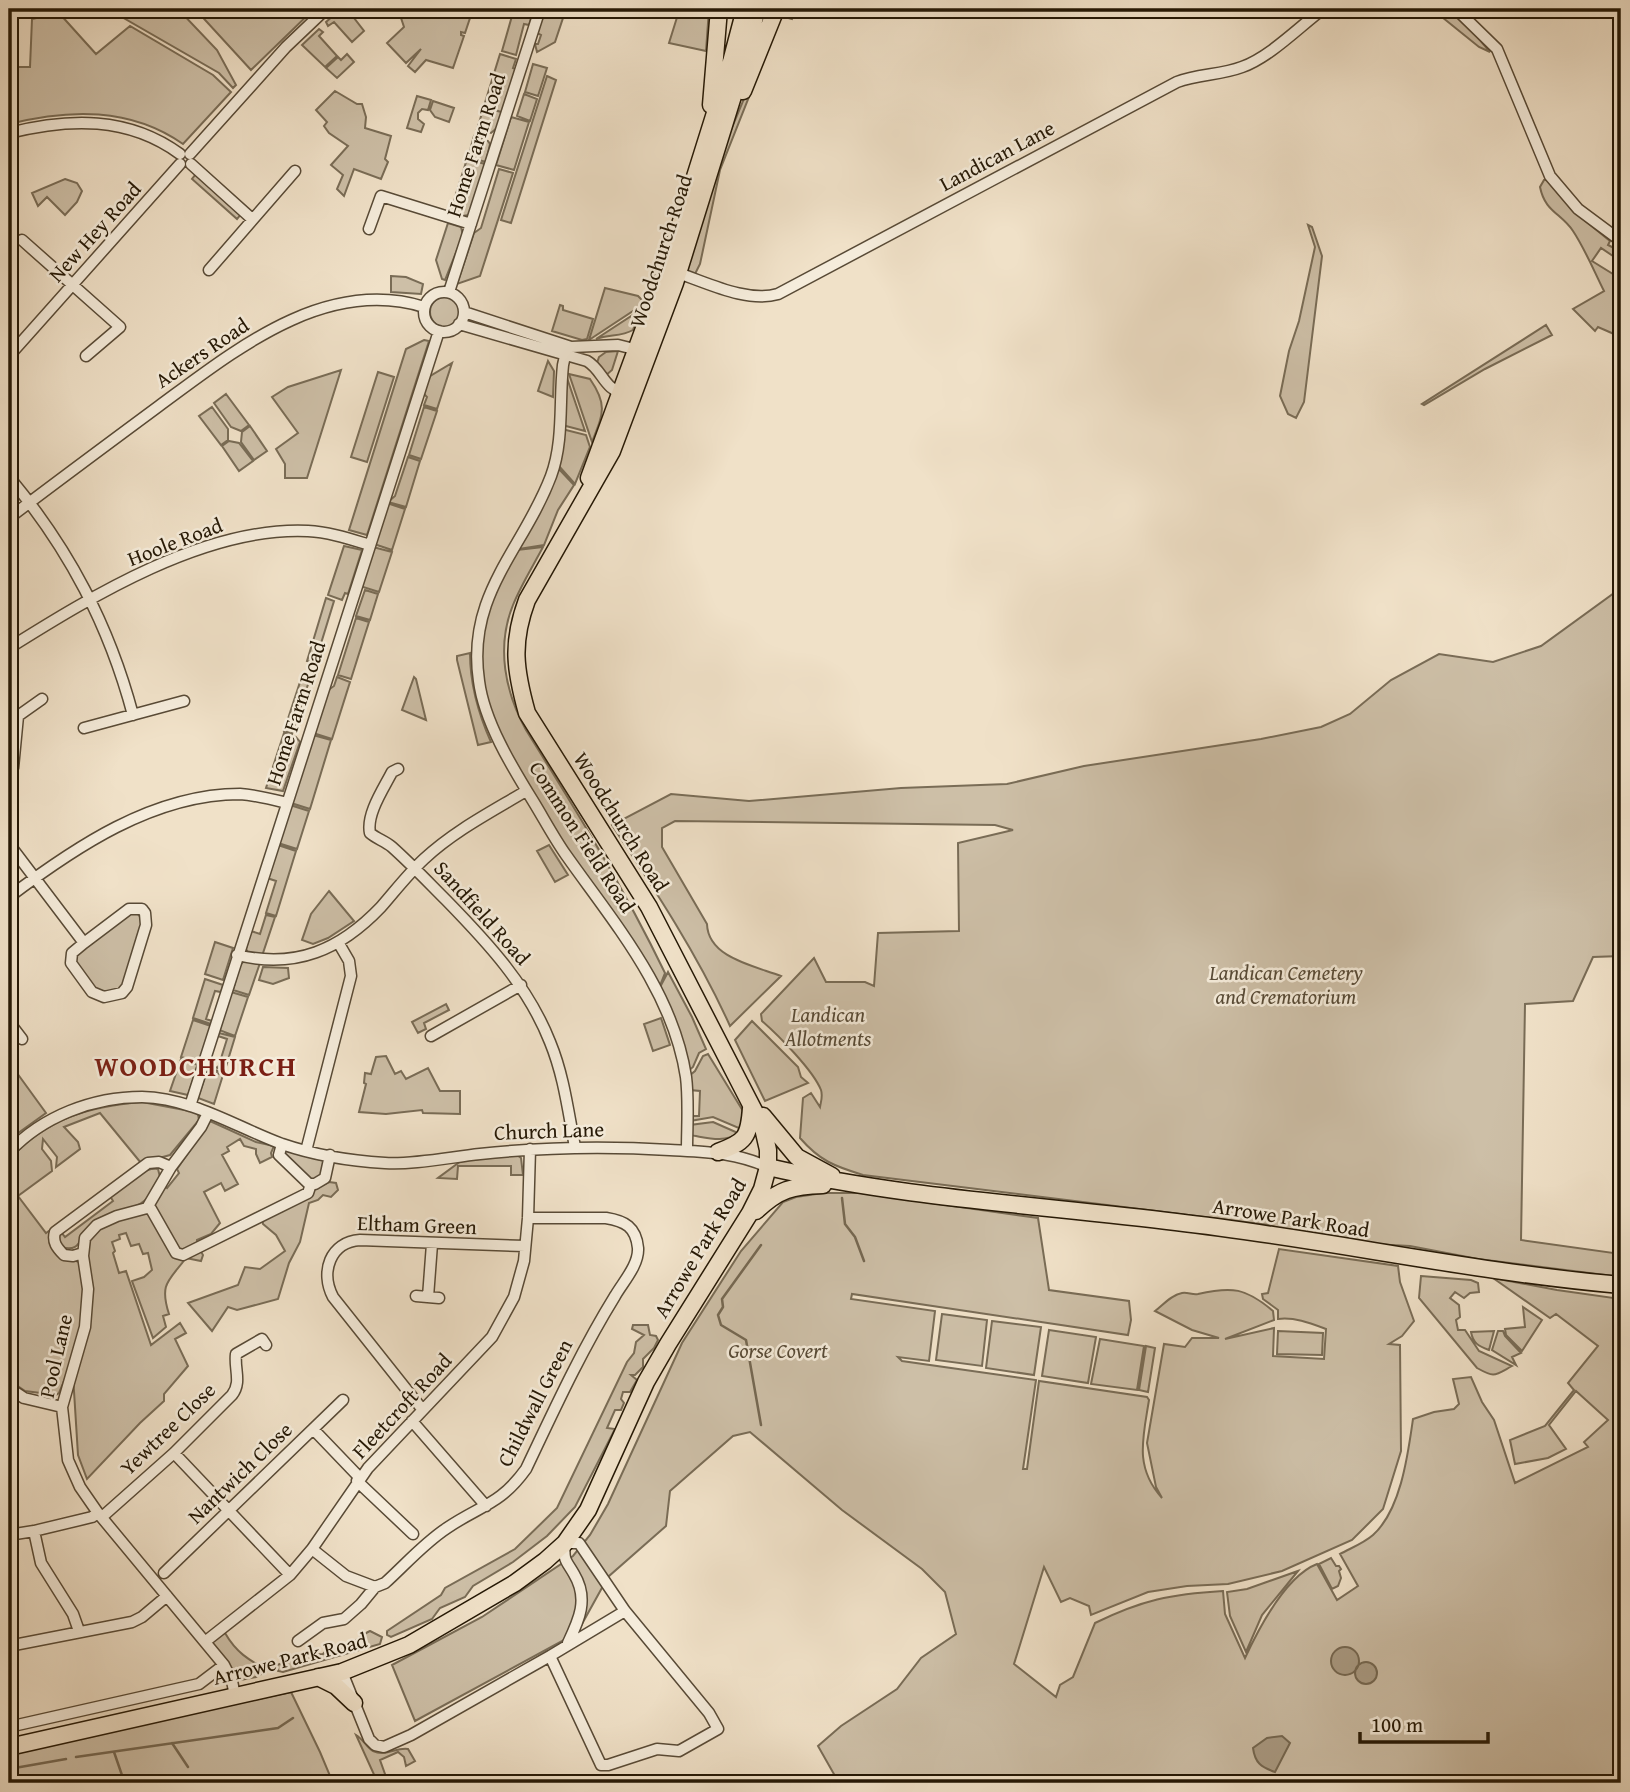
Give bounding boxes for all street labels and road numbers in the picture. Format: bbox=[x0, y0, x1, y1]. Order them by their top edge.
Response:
street label: Home Farm Road bbox=[438, 68, 514, 221]
street label: Landican Lane bbox=[934, 112, 1060, 199]
street label: Woodchurch Road bbox=[621, 169, 700, 331]
street label: New Hey Road bbox=[41, 174, 149, 289]
street label: Ackers Road bbox=[149, 309, 256, 395]
street label: Hoole Road bbox=[123, 509, 228, 574]
street label: Home Farm Road bbox=[258, 636, 334, 789]
street label: Woodchurch Road bbox=[566, 746, 677, 898]
street label: Common Field Road bbox=[522, 755, 644, 919]
street label: Sandfield Road bbox=[427, 853, 538, 972]
street label: Church Lane bbox=[493, 1113, 605, 1148]
street label: Arrowe Park Road bbox=[646, 1171, 754, 1324]
street label: Arrowe Park Road bbox=[1211, 1190, 1372, 1245]
street label: Eltham Green bbox=[357, 1207, 478, 1242]
street label: Pool Lane bbox=[31, 1311, 80, 1401]
street label: Childwall Green bbox=[489, 1333, 580, 1472]
street label: Fleetcroft Road bbox=[344, 1345, 459, 1465]
street label: Yewtree Close bbox=[113, 1375, 223, 1482]
street label: Nantwich Close bbox=[180, 1414, 299, 1531]
street label: Arrowe Park Road bbox=[209, 1624, 371, 1693]

